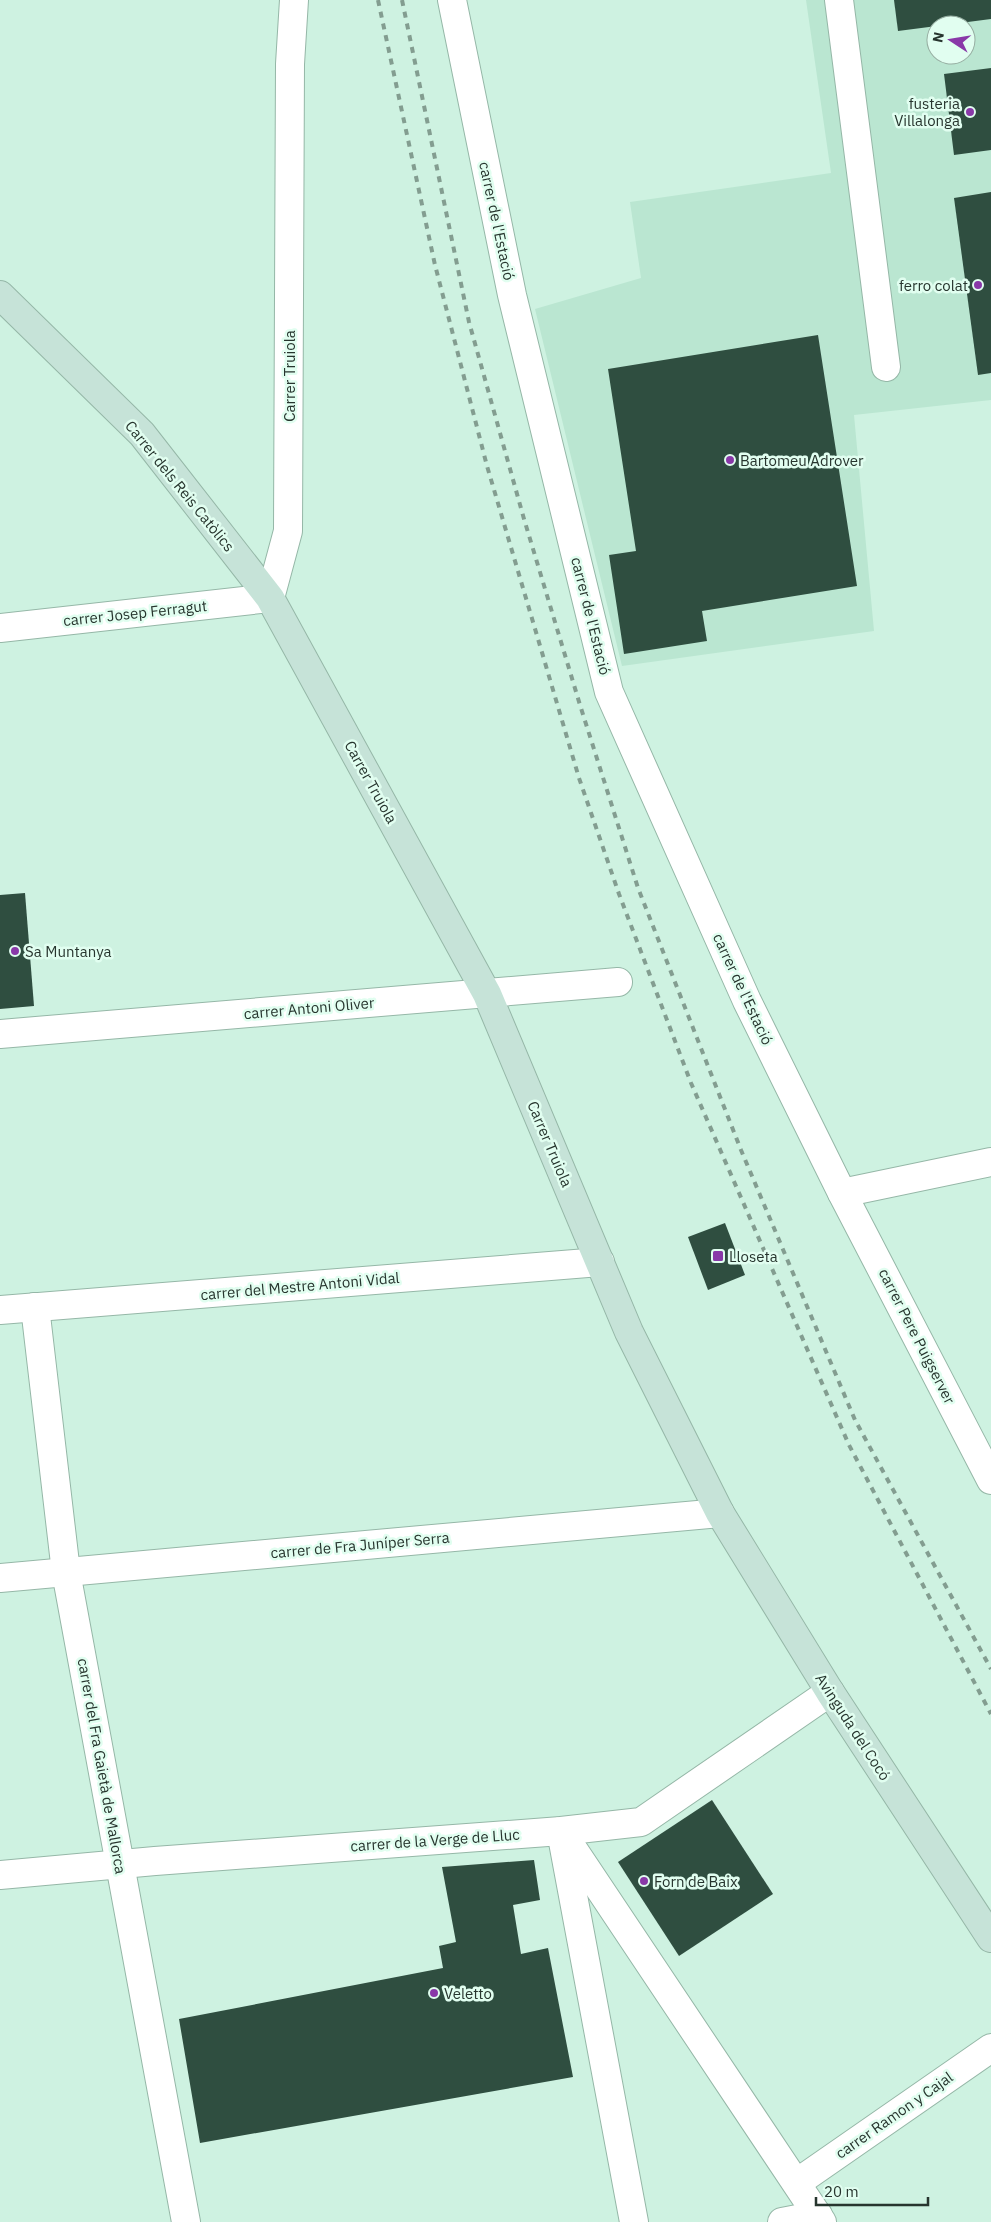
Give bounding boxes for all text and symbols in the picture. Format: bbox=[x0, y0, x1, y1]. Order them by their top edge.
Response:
north arrow bbox=[926, 15, 976, 65]
text: N bbox=[928, 30, 948, 44]
place label: fusteria Villalonga bbox=[894, 94, 960, 130]
marker: fusteria Villalonga bbox=[964, 106, 976, 118]
street label: carrer de l'Estació bbox=[475, 160, 519, 282]
place label: ferro colat bbox=[899, 276, 968, 295]
marker: ferro colat bbox=[972, 279, 984, 291]
street label: Carrer Truiola bbox=[280, 330, 299, 422]
street label: Carrer dels Reis Catòlics bbox=[121, 417, 239, 555]
place label: Bartomeu Adrover bbox=[740, 451, 864, 470]
marker: Bartomeu Adrover bbox=[724, 454, 736, 466]
street label: carrer de l'Estació bbox=[567, 555, 615, 677]
street label: carrer Josep Ferragut bbox=[62, 596, 208, 630]
street label: Carrer Truiola bbox=[340, 737, 402, 827]
street label: carrer de l'Estació bbox=[709, 930, 777, 1048]
place label: Sa Muntanya bbox=[25, 942, 111, 961]
marker: Sa Muntanya bbox=[9, 945, 21, 957]
street label: carrer Antoni Oliver bbox=[243, 993, 375, 1023]
street label: Carrer Truiola bbox=[523, 1098, 577, 1190]
place label: Lloseta bbox=[729, 1247, 778, 1266]
marker: Lloseta bbox=[711, 1249, 725, 1263]
street label: carrer Pere Puigserver bbox=[875, 1265, 960, 1407]
street label: carrer del Mestre Antoni Vidal bbox=[200, 1268, 400, 1304]
street label: carrer de Fra Juníper Serra bbox=[270, 1528, 450, 1562]
street label: carrer del Fra Gaietà de Mallorca bbox=[74, 1657, 130, 1875]
street label: Avinguda del Cocó bbox=[811, 1670, 895, 1784]
street label: carrer de la Verge de Lluc bbox=[350, 1825, 521, 1855]
place label: Forn de Baix bbox=[654, 1872, 738, 1891]
marker: Forn de Baix bbox=[638, 1875, 650, 1887]
place label: Veletto bbox=[444, 1984, 492, 2003]
marker: Veletto bbox=[428, 1987, 440, 1999]
street label: carrer Ramon y Cajal bbox=[832, 2067, 956, 2163]
scale bar bbox=[816, 2174, 928, 2206]
text: 20 m bbox=[824, 2182, 859, 2201]

